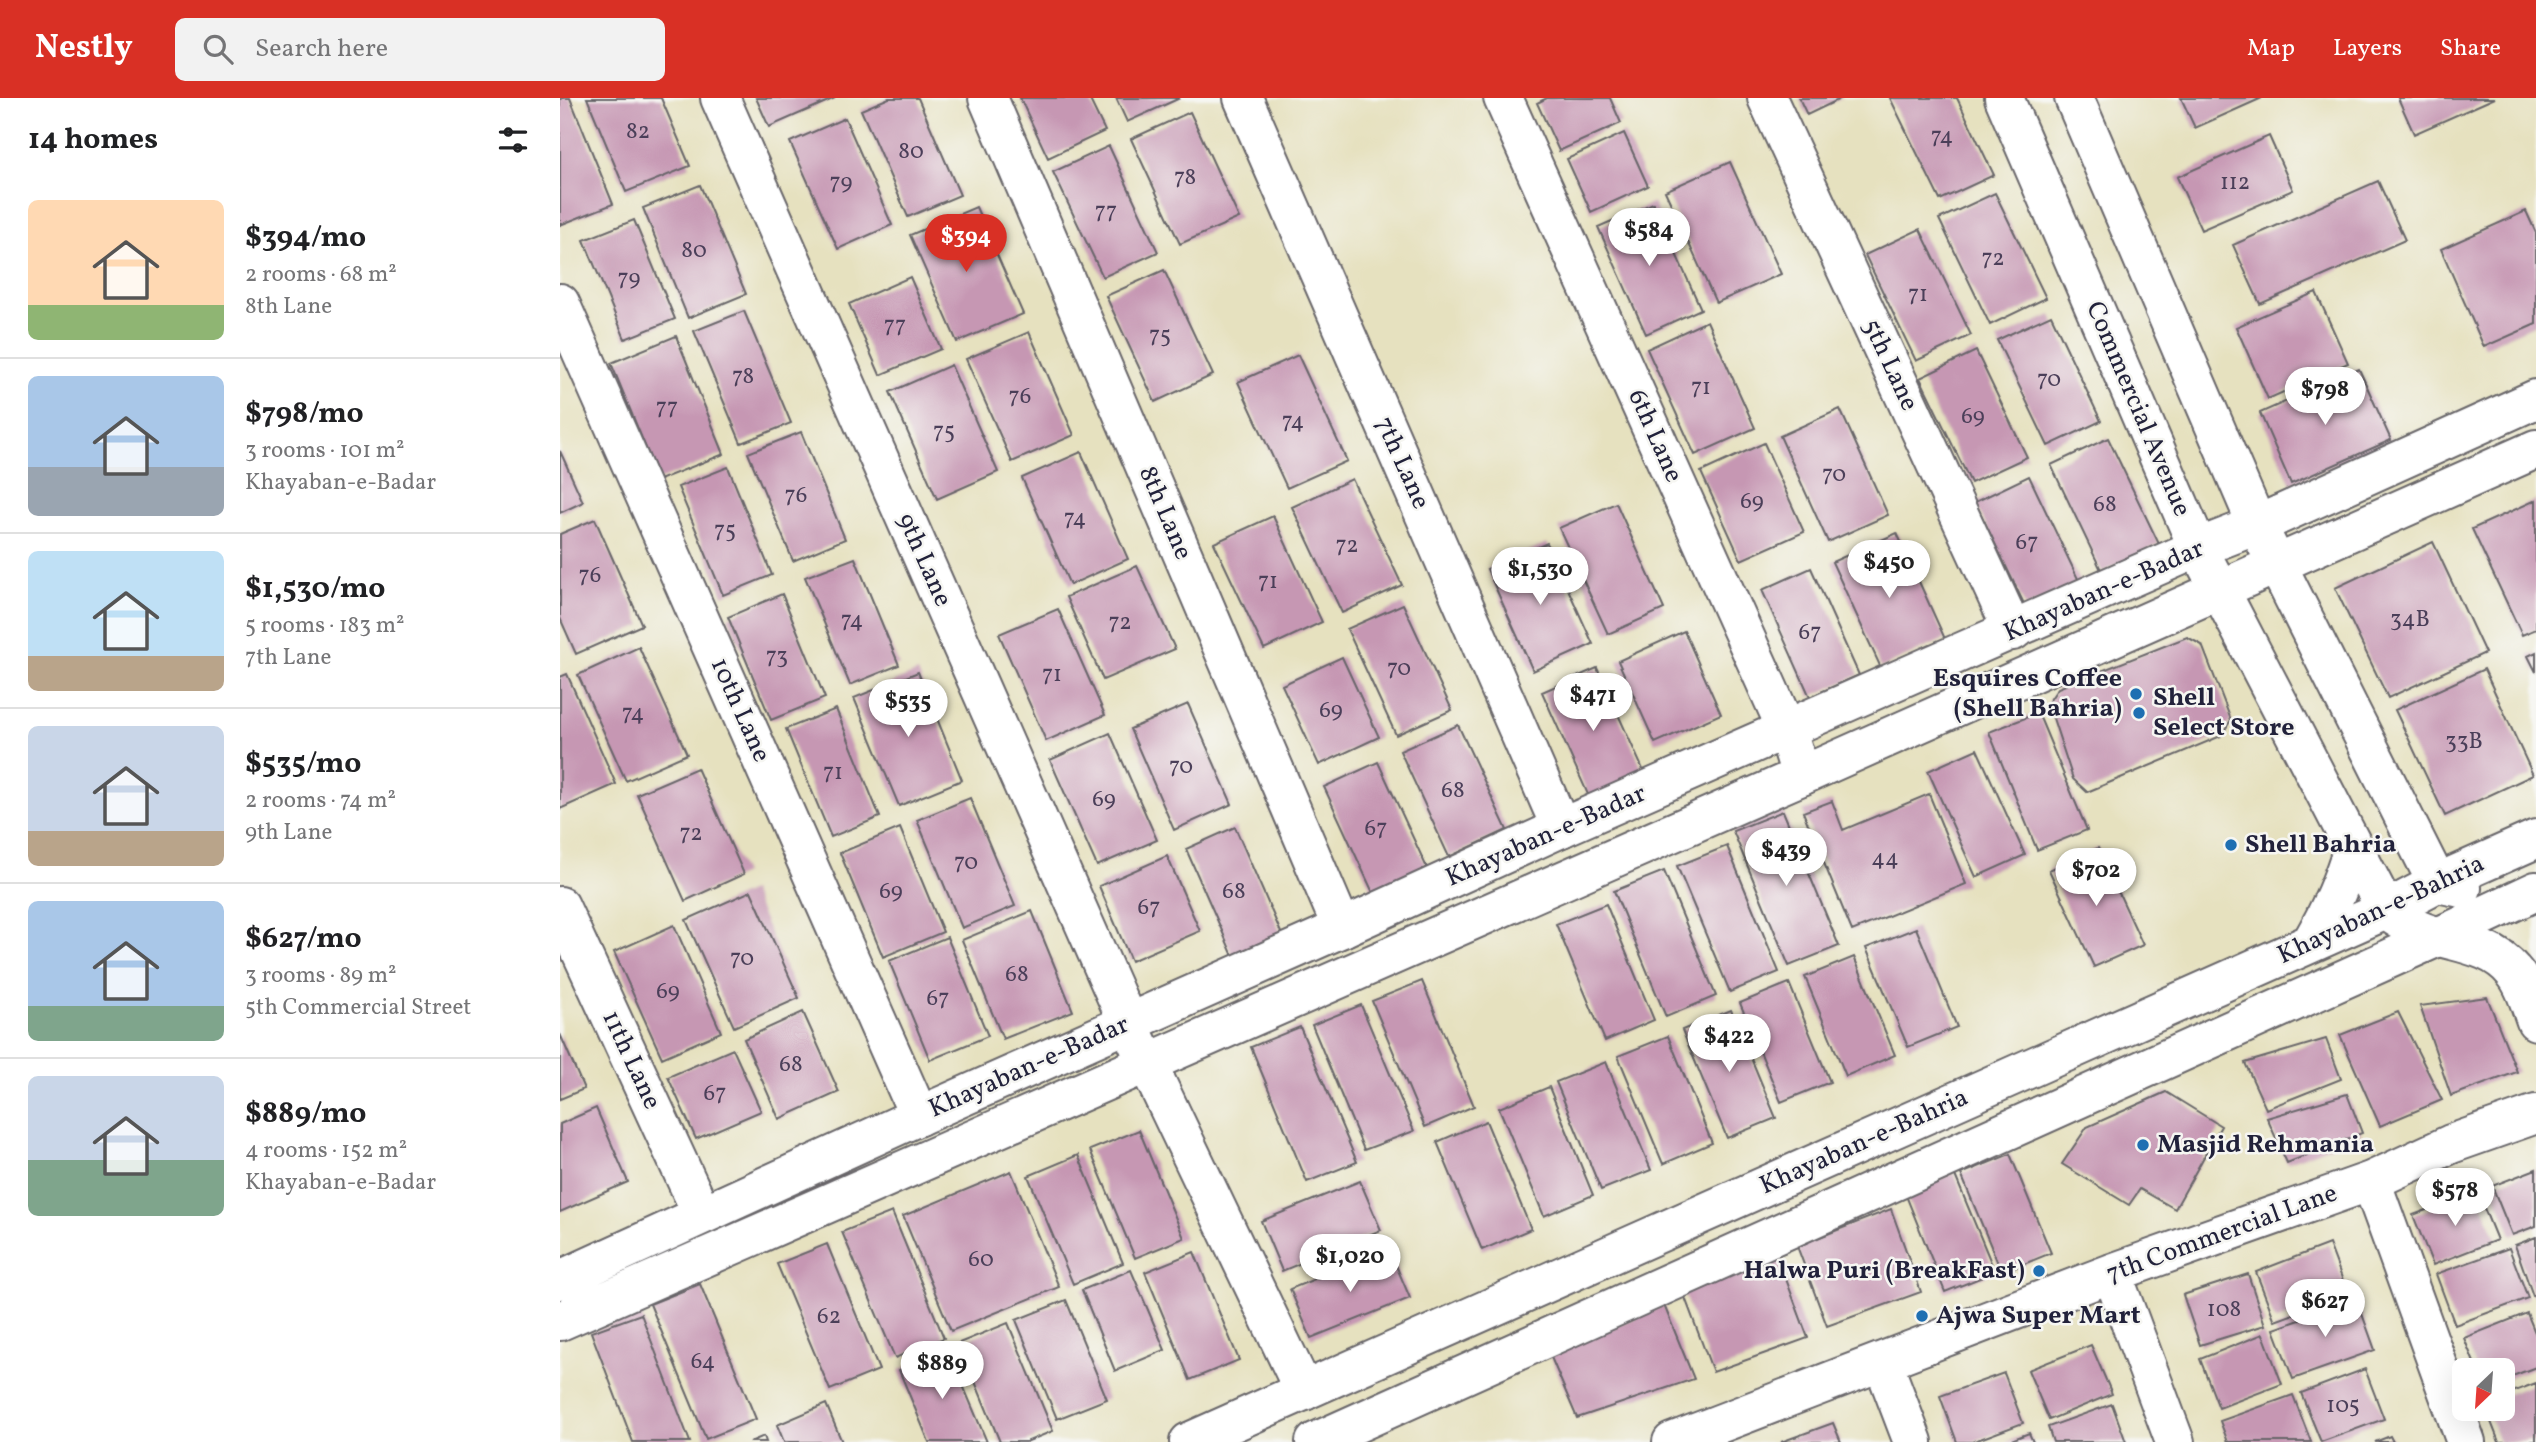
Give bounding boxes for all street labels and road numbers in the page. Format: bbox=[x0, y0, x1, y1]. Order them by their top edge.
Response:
street label: Commercial Avenue bbox=[2076, 296, 2200, 522]
street label: 5th Lane bbox=[1853, 313, 1927, 417]
street label: 6th Lane bbox=[1619, 384, 1691, 488]
street label: 7th Lane bbox=[1366, 411, 1438, 515]
street label: 8th Lane bbox=[1129, 461, 1201, 565]
street label: 9th Lane bbox=[887, 508, 961, 612]
street label: Khayaban-e-Badar bbox=[1998, 531, 2210, 651]
street label: 10th Lane bbox=[701, 652, 779, 768]
street label: Khayaban-e-Badar bbox=[1440, 776, 1652, 896]
street label: Khayaban-e-Bahria bbox=[2272, 846, 2490, 974]
street label: 11th Lane bbox=[592, 1005, 670, 1115]
street label: Khayaban-e-Badar bbox=[923, 1007, 1135, 1127]
street label: Khayaban-e-Bahria bbox=[1754, 1080, 1974, 1204]
street label: 7th Commercial Lane bbox=[2102, 1175, 2342, 1293]

